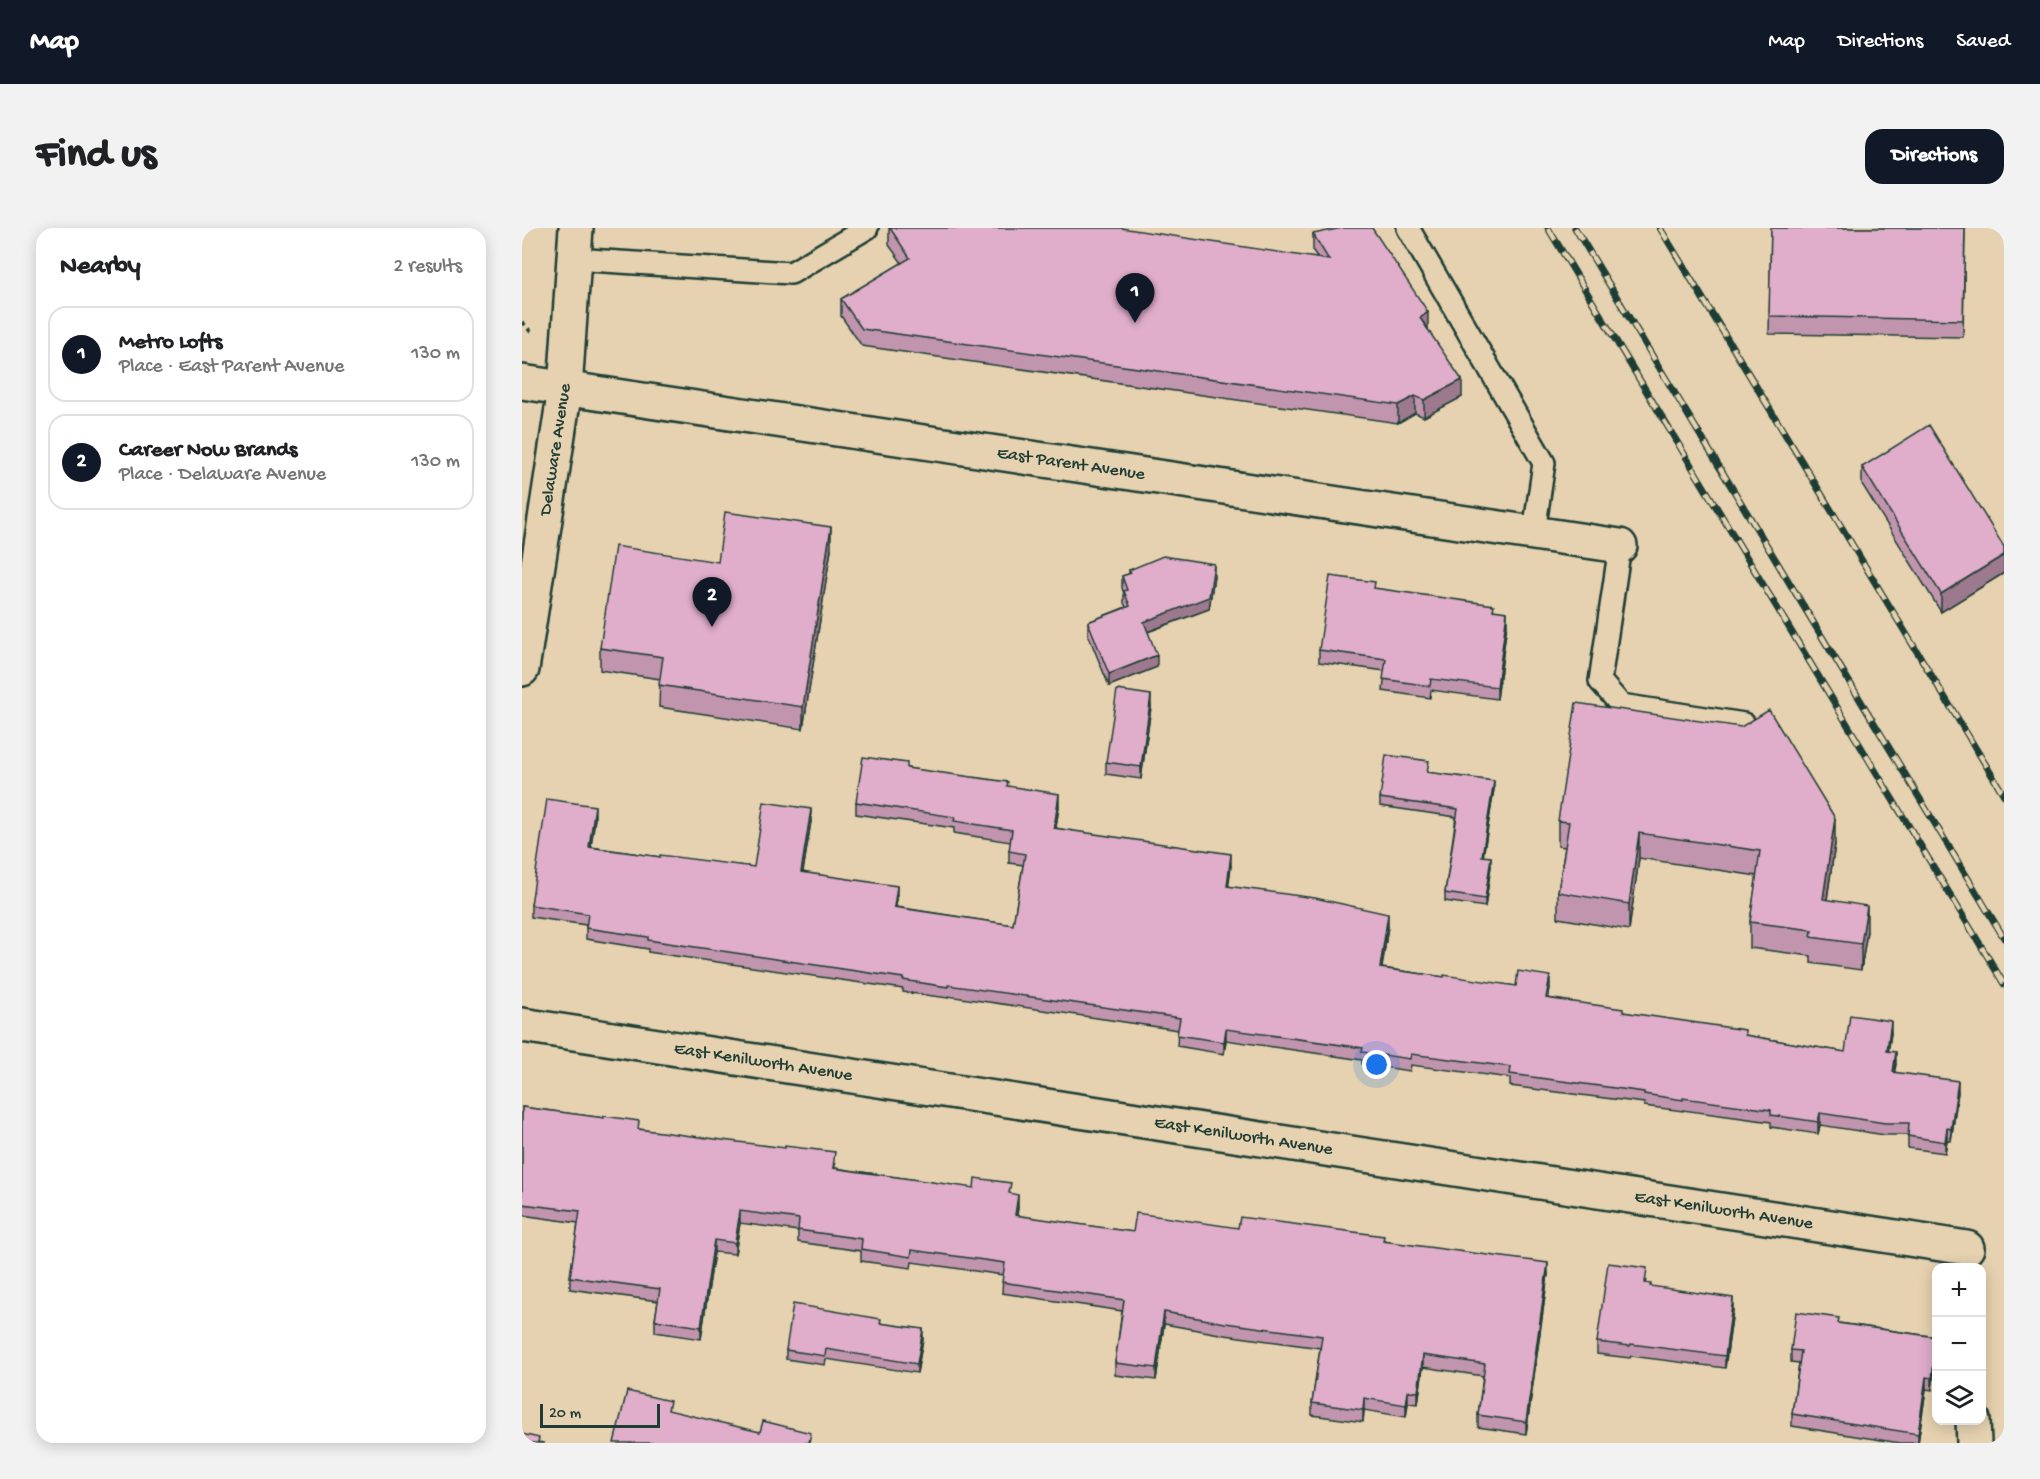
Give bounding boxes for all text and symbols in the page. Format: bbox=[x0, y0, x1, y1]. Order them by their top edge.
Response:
text: Map bbox=[30, 26, 79, 59]
text: Map bbox=[1768, 30, 1805, 55]
text: Directions bbox=[1838, 30, 1923, 55]
text: Saved bbox=[1956, 30, 2010, 55]
button: Directions bbox=[1865, 129, 2004, 184]
text: Find us bbox=[36, 132, 156, 181]
text: Nearby bbox=[60, 252, 141, 283]
text: 2 results bbox=[393, 256, 462, 279]
pin: 1 bbox=[1116, 274, 1154, 323]
text: Metro Lofts bbox=[119, 330, 222, 356]
text: 1 bbox=[77, 343, 86, 366]
text: 130 m bbox=[411, 343, 460, 366]
text: Place · East Parent Avenue bbox=[119, 356, 344, 379]
street label: Delaware Avenue bbox=[535, 382, 576, 518]
text: Career Now Brands bbox=[119, 438, 297, 464]
street label: East Parent Avenue bbox=[995, 443, 1147, 486]
text: 2 bbox=[77, 451, 86, 474]
text: 130 m bbox=[411, 451, 460, 474]
text: Place · Delaware Avenue bbox=[119, 464, 326, 487]
pin: 2 bbox=[692, 578, 732, 627]
street label: East Kenilworth Avenue bbox=[672, 1038, 855, 1086]
your location bbox=[1362, 1050, 1391, 1079]
street label: East Kenilworth Avenue bbox=[1153, 1112, 1335, 1161]
street label: East Kenilworth Avenue bbox=[1633, 1186, 1815, 1235]
map controls bbox=[1932, 1263, 1986, 1425]
button: + bbox=[1932, 1263, 1986, 1317]
button: − bbox=[1932, 1317, 1986, 1371]
button: layers bbox=[1932, 1371, 1986, 1425]
scale bar bbox=[540, 1401, 660, 1428]
text: 20 m bbox=[549, 1405, 581, 1424]

